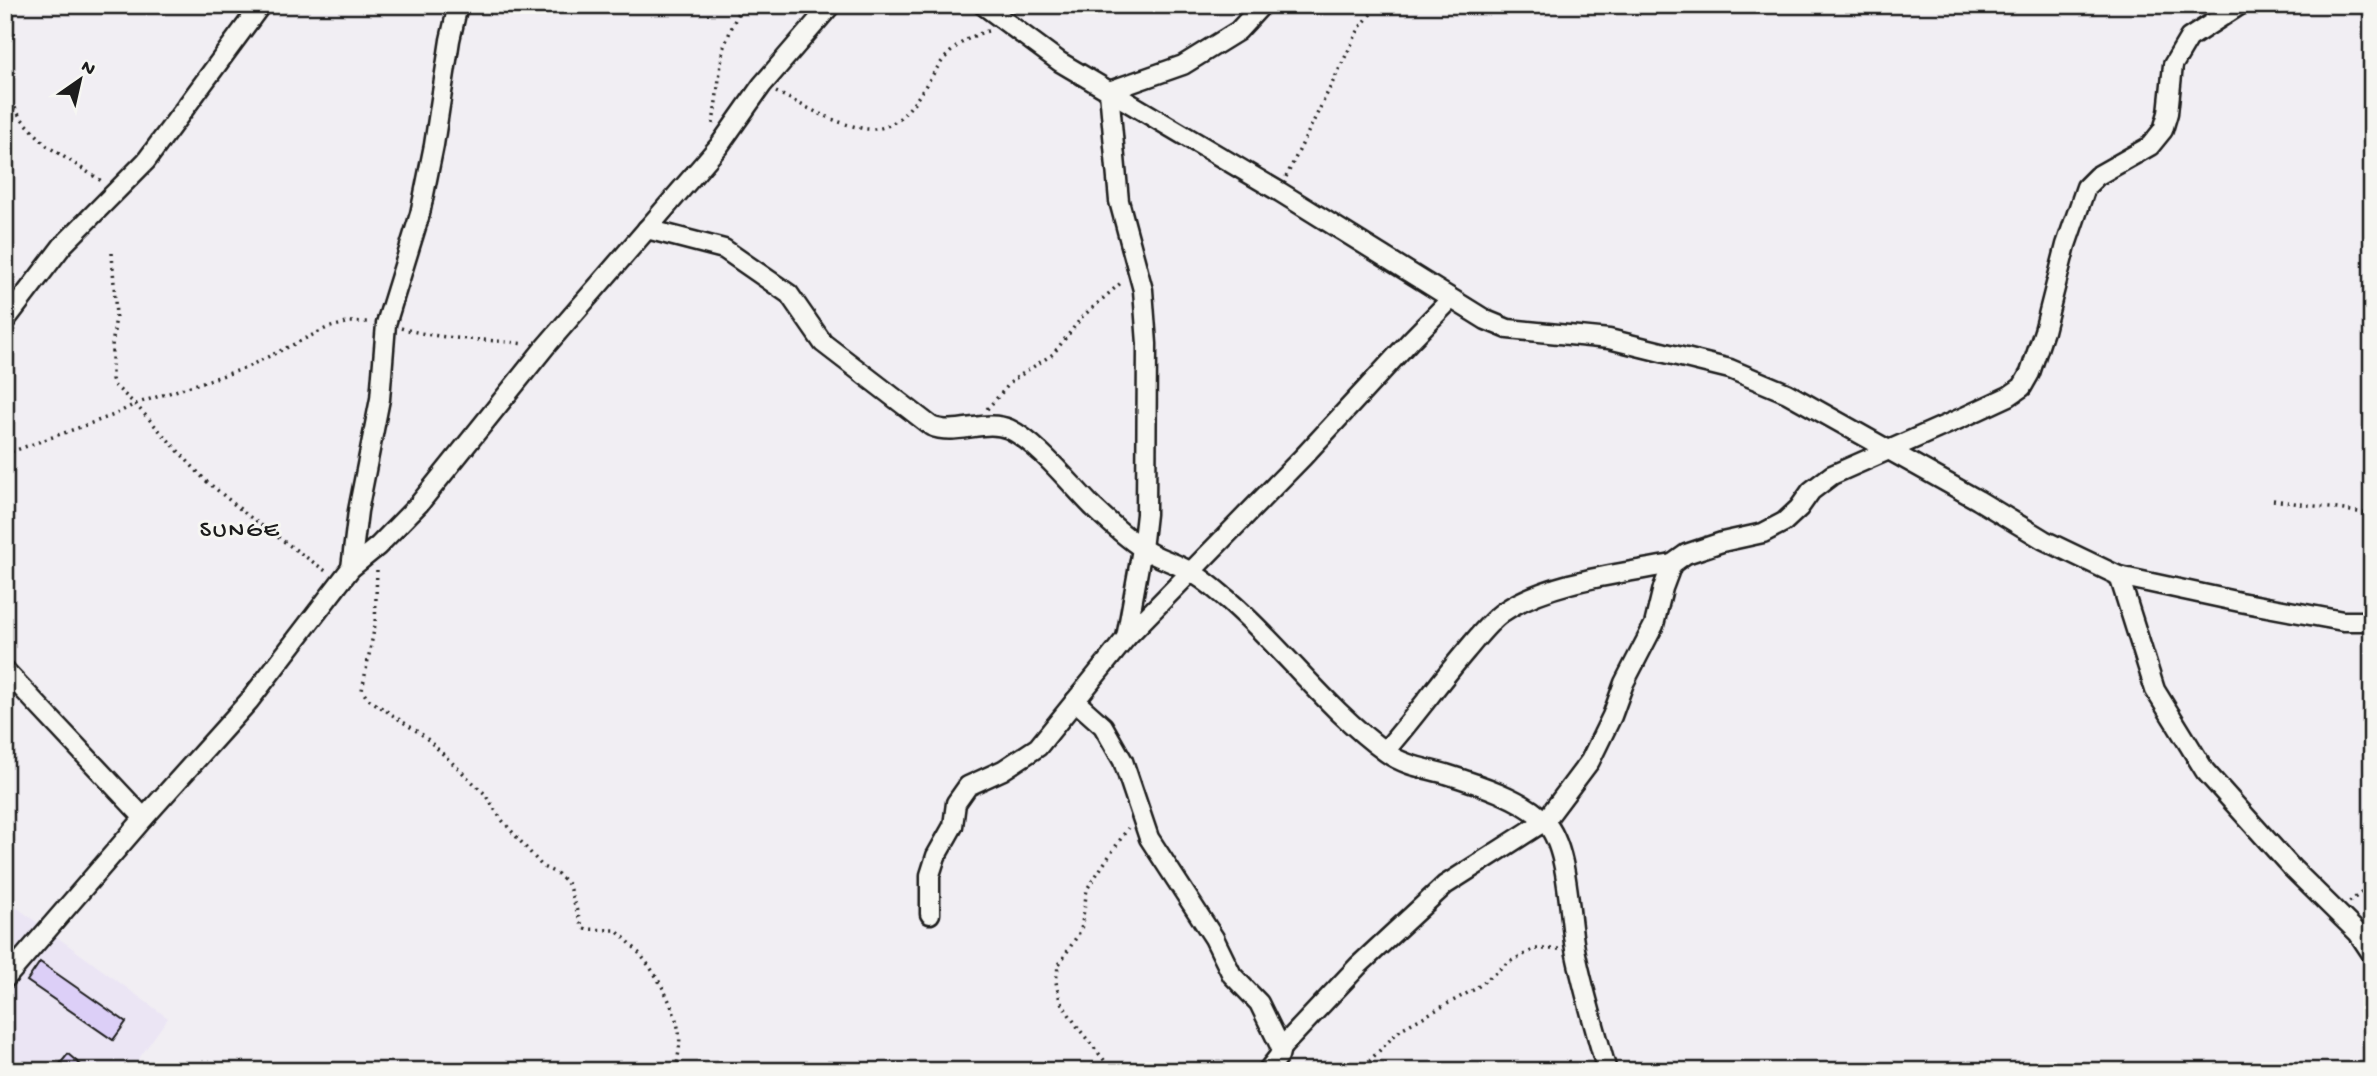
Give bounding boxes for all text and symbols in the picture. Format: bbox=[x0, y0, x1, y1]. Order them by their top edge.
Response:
north arrow bbox=[46, 46, 116, 116]
text: N bbox=[76, 56, 99, 82]
district label: SUNGE bbox=[200, 517, 280, 546]

